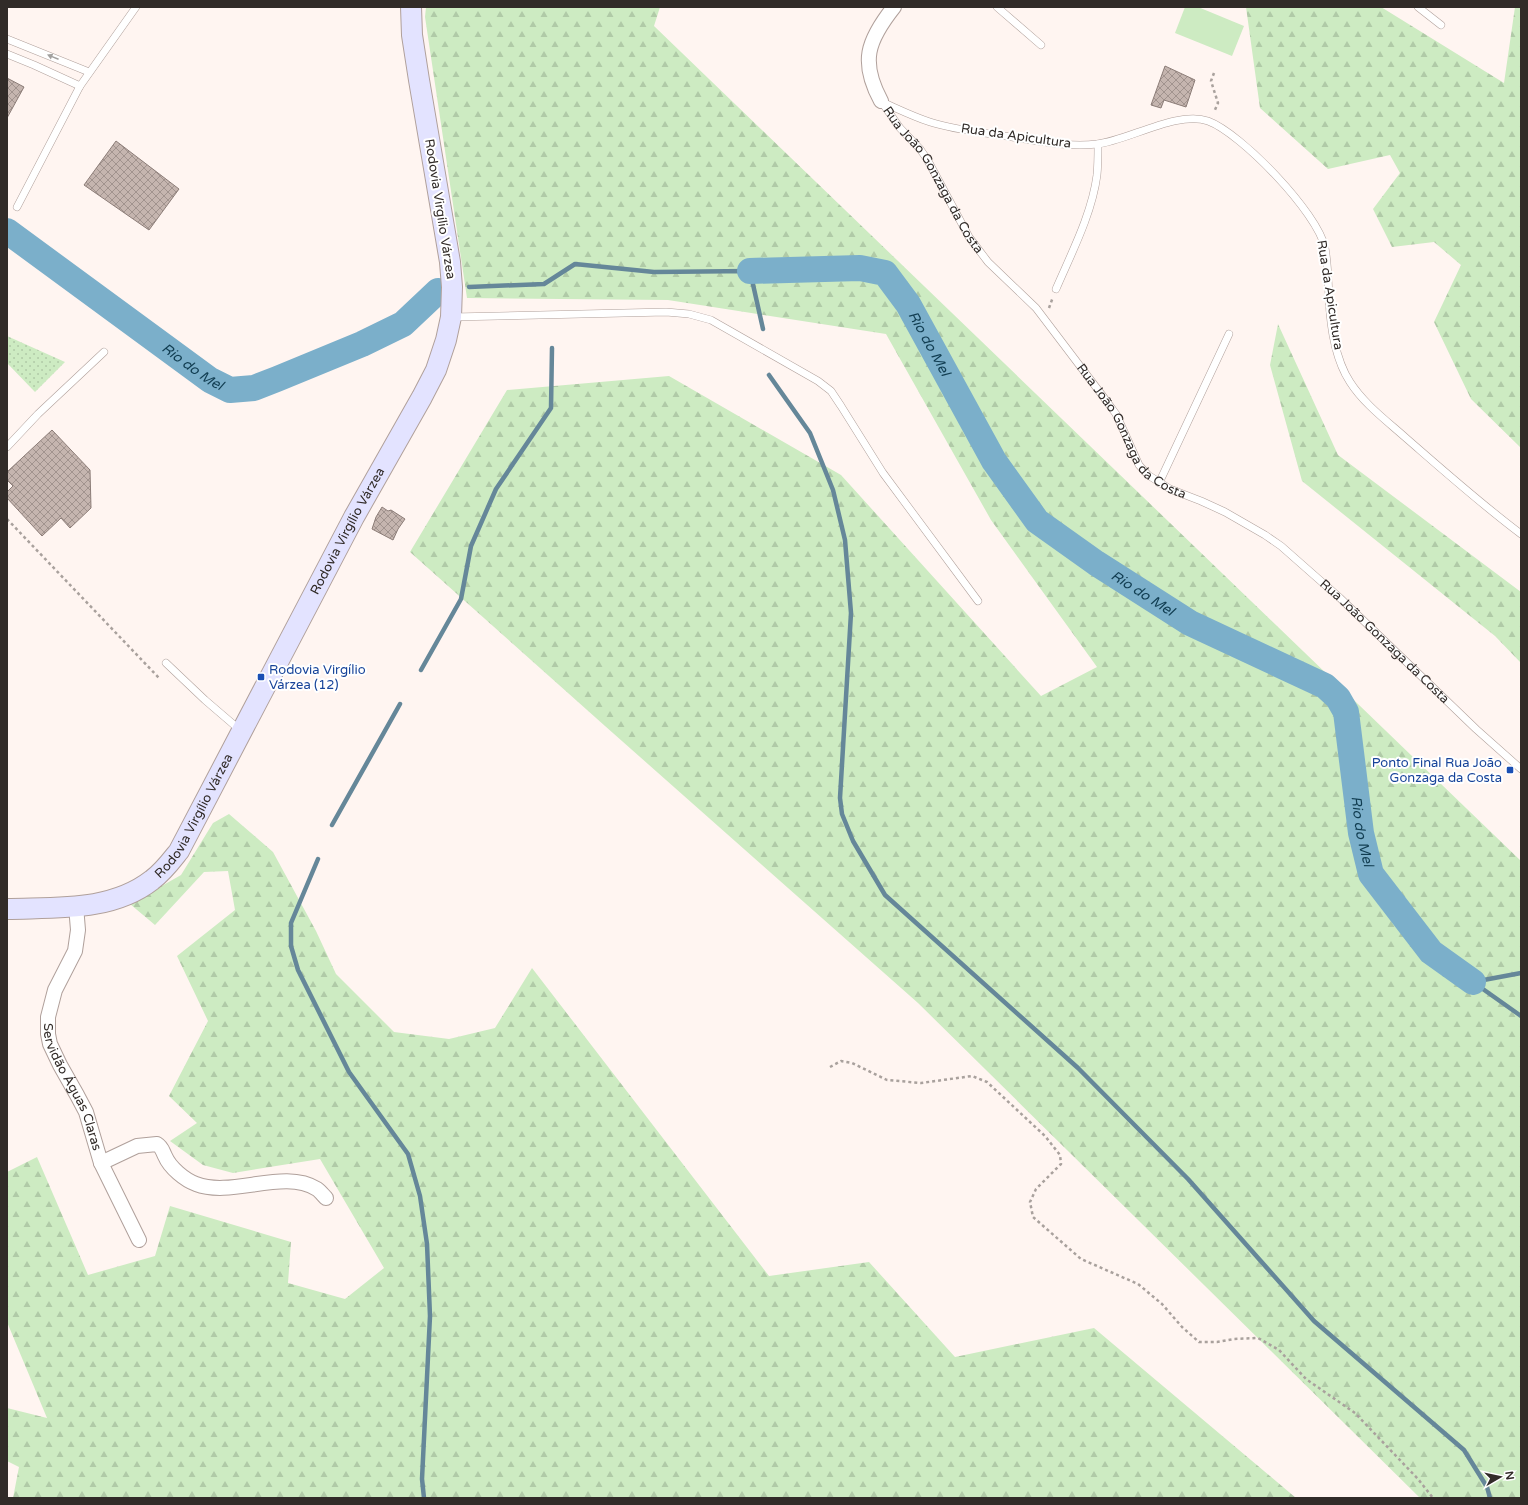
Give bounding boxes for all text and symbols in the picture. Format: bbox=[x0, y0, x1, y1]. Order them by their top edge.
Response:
one-way arrow bbox=[46, 54, 58, 60]
street label: Rua João Gonzaga da Costa bbox=[879, 103, 987, 257]
street label: Rua da Apicultura bbox=[960, 120, 1072, 152]
street label: Rodovia Virgílio Várzea bbox=[421, 138, 459, 280]
street label: Rua da Apicultura bbox=[1313, 239, 1347, 351]
water label: Rio do Mel bbox=[905, 308, 955, 380]
water label: Rio do Mel bbox=[159, 339, 228, 394]
street label: Rua João Gonzaga da Costa bbox=[1073, 360, 1188, 502]
street label: Rodovia Virgílio Várzea bbox=[307, 465, 388, 597]
water label: Rio do Mel bbox=[1108, 567, 1179, 620]
street label: Rua João Gonzaga da Costa bbox=[1316, 576, 1453, 707]
place label: Rodovia Virgílio Várzea (12) bbox=[269, 662, 366, 693]
marker: Rodovia Virgílio Várzea (12) bbox=[256, 672, 266, 682]
street label: Rodovia Virgílio Várzea bbox=[151, 751, 237, 882]
place label: Ponto Final Rua João Gonzaga da Costa bbox=[1372, 755, 1502, 786]
marker: Ponto Final Rua João Gonzaga da Costa bbox=[1505, 765, 1515, 775]
water label: Rio do Mel bbox=[1348, 795, 1378, 870]
street label: Servidão Águas Claras bbox=[40, 1023, 105, 1152]
north arrow bbox=[1480, 1457, 1520, 1497]
text: N bbox=[1502, 1470, 1516, 1481]

